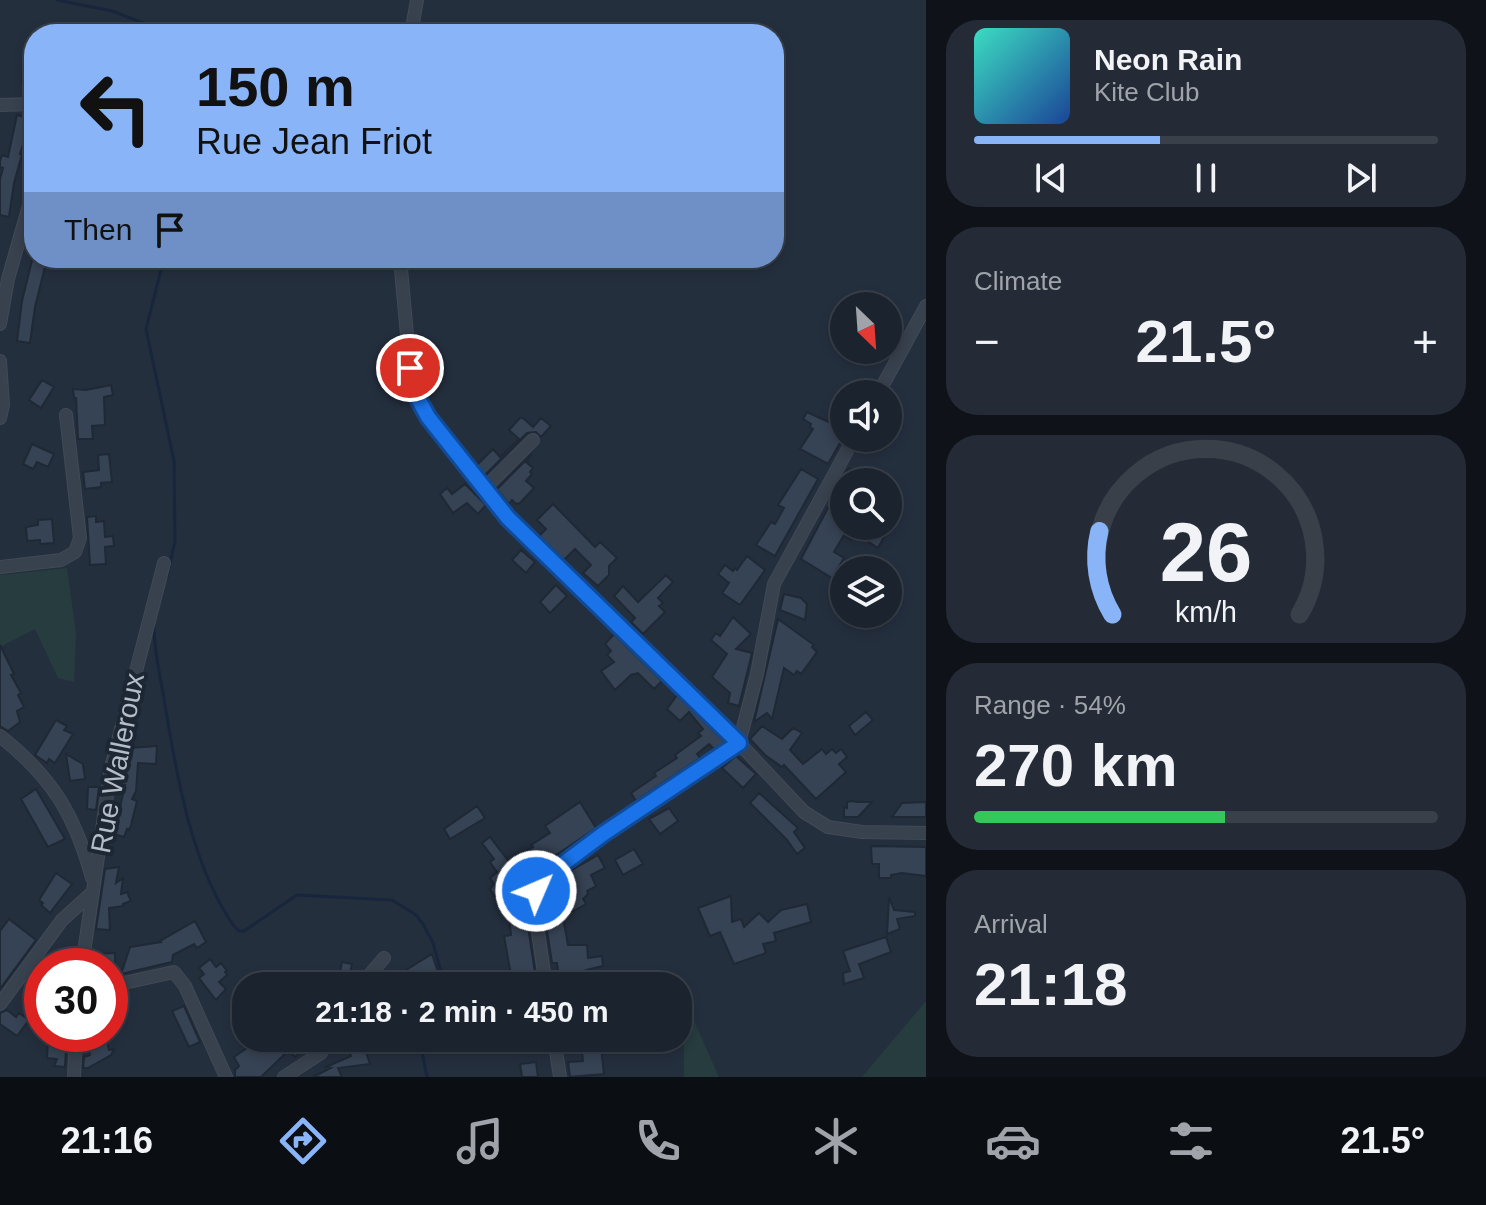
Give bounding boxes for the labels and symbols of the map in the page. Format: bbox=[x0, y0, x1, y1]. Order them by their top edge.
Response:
north arrow bbox=[830, 292, 902, 364]
pin bbox=[376, 334, 444, 402]
street label: Rue Walleroux bbox=[85, 671, 150, 856]
position arrow bbox=[494, 849, 578, 933]
speed limit sign: 30 bbox=[24, 948, 128, 1052]

